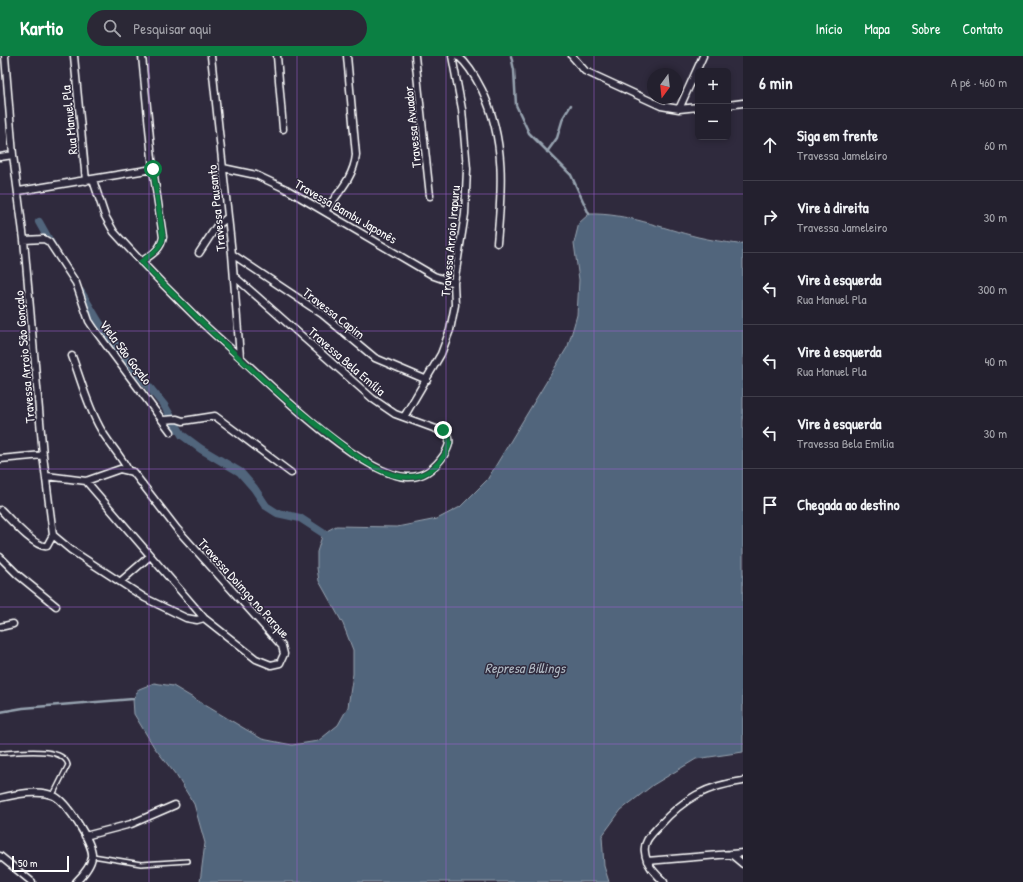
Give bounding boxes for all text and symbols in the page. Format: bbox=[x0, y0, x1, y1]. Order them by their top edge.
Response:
search box bbox=[87, 10, 367, 46]
text: Kartio bbox=[20, 15, 63, 41]
icon: search bbox=[101, 17, 123, 39]
text: Pesquisar aqui bbox=[133, 18, 212, 39]
text: Início bbox=[816, 19, 842, 38]
text: Mapa bbox=[864, 19, 890, 38]
text: Sobre bbox=[912, 19, 941, 38]
text: Contato bbox=[963, 19, 1003, 38]
north arrow bbox=[647, 68, 683, 104]
map controls bbox=[695, 68, 731, 140]
button: + bbox=[695, 68, 731, 104]
text: 6 min bbox=[759, 71, 793, 94]
text: A pé · 460 m bbox=[951, 73, 1007, 91]
street label: Rua Manuel Pla bbox=[56, 84, 82, 156]
street label: Travessa Avuador bbox=[399, 85, 425, 169]
button: − bbox=[695, 104, 731, 140]
text: Siga em frente bbox=[797, 125, 878, 146]
icon: ahead bbox=[759, 134, 781, 156]
text: 60 m bbox=[984, 136, 1007, 154]
text: Travessa Jameleiro bbox=[797, 146, 887, 164]
route start bbox=[144, 160, 162, 178]
street label: Travessa Pausanto bbox=[203, 164, 229, 252]
street label: Travessa Bambu Japonês bbox=[291, 174, 401, 248]
street label: Travessa Arroio Irapuru bbox=[436, 185, 464, 297]
text: Vire à direita bbox=[797, 197, 869, 218]
icon: right bbox=[759, 206, 781, 228]
text: 30 m bbox=[984, 208, 1007, 226]
text: Travessa Jameleiro bbox=[797, 218, 887, 236]
text: Vire à esquerda bbox=[797, 269, 881, 290]
icon: left bbox=[759, 278, 781, 300]
text: 300 m bbox=[978, 280, 1007, 298]
street label: Travessa Capim bbox=[299, 283, 369, 343]
street label: Travessa Arroio São Gonçalo bbox=[9, 290, 39, 424]
text: Rua Manuel Pla bbox=[797, 290, 867, 308]
street label: Viela São Goçalo bbox=[96, 316, 156, 388]
street label: Travessa Bela Emília bbox=[305, 322, 389, 400]
text: Vire à esquerda bbox=[797, 341, 881, 362]
icon: left bbox=[759, 350, 781, 372]
text: 40 m bbox=[984, 352, 1007, 370]
text: Rua Manuel Pla bbox=[797, 362, 867, 380]
text: Vire à esquerda bbox=[797, 413, 881, 434]
route end bbox=[434, 421, 452, 439]
icon: left bbox=[759, 422, 781, 444]
text: 30 m bbox=[984, 424, 1007, 442]
text: Travessa Bela Emília bbox=[797, 434, 894, 452]
icon: arrive bbox=[759, 494, 781, 516]
text: Chegada ao destino bbox=[797, 494, 900, 515]
street label: Travessa Doimgo no Parque bbox=[194, 534, 294, 642]
water label: Represa Billings bbox=[485, 658, 567, 678]
scale bar bbox=[12, 854, 69, 873]
text: 50 m bbox=[18, 856, 38, 870]

